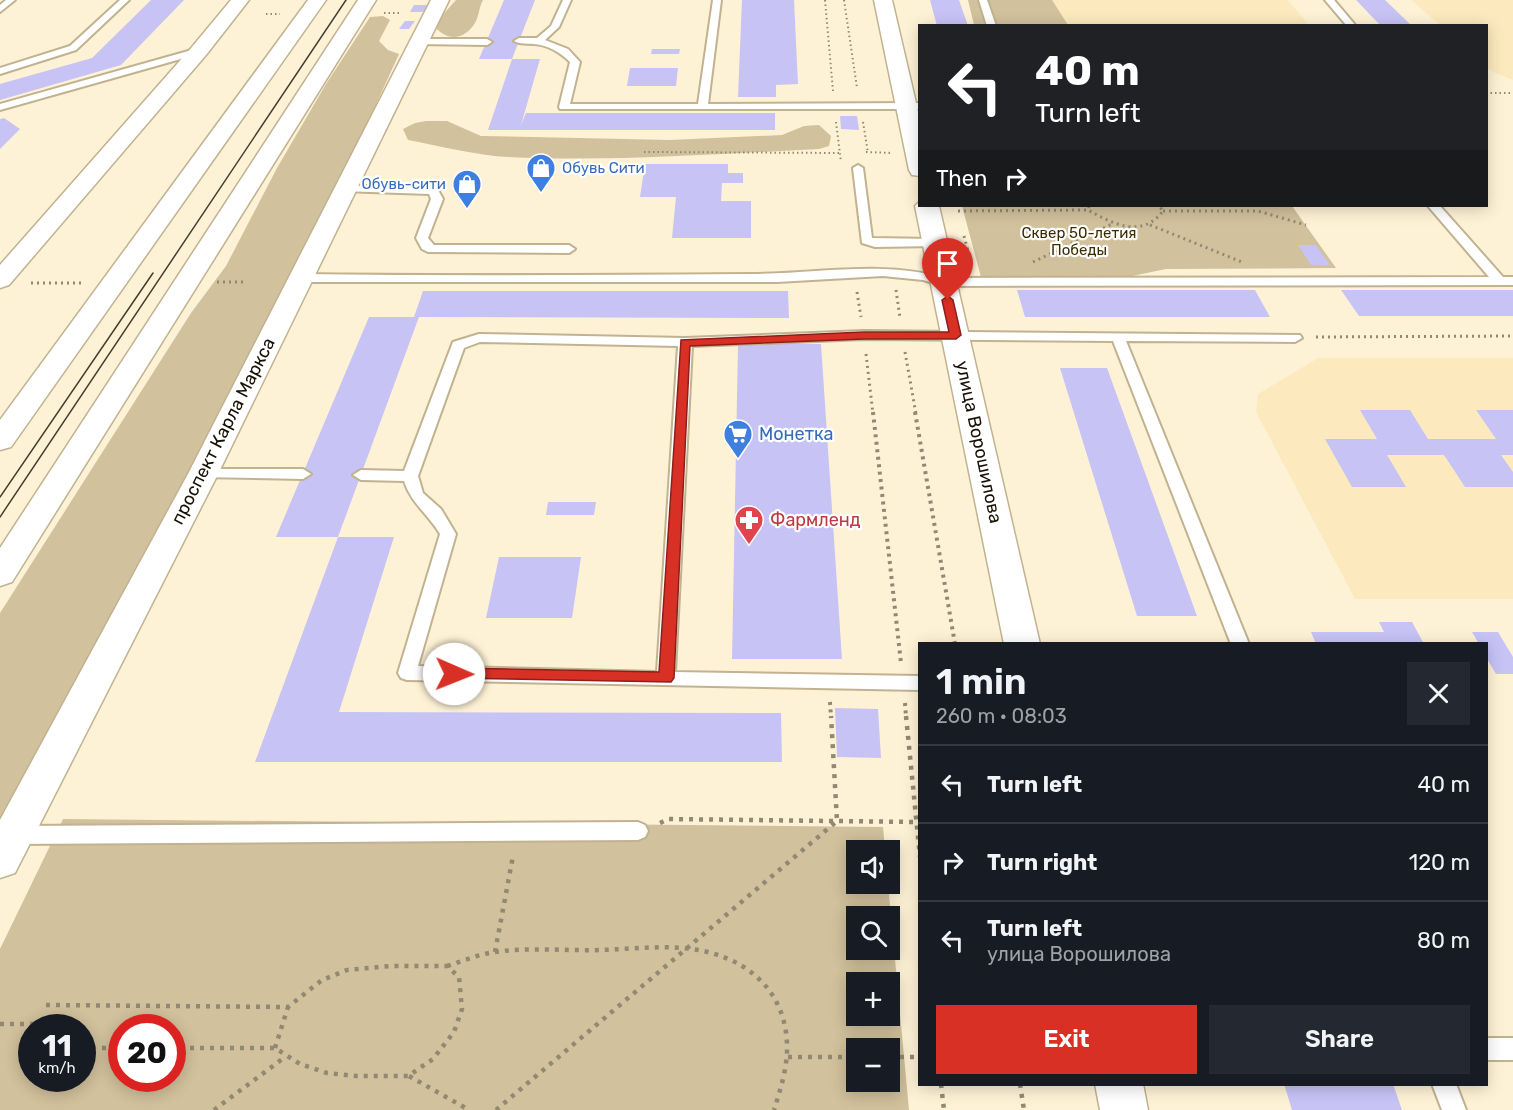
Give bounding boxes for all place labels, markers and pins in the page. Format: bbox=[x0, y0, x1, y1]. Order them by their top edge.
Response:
shop icon: Обувь Сити bbox=[525, 152, 557, 194]
place label: Обувь Сити bbox=[562, 159, 645, 177]
shop icon: Обувь-сити bbox=[451, 168, 483, 210]
place label: Обувь-сити bbox=[361, 175, 446, 193]
pin bbox=[922, 238, 973, 300]
supermarket icon: Монетка bbox=[722, 418, 754, 460]
place label: Монетка bbox=[759, 423, 833, 445]
pharmacy icon: Фармленд bbox=[733, 504, 765, 546]
place label: Фармленд bbox=[770, 509, 861, 531]

